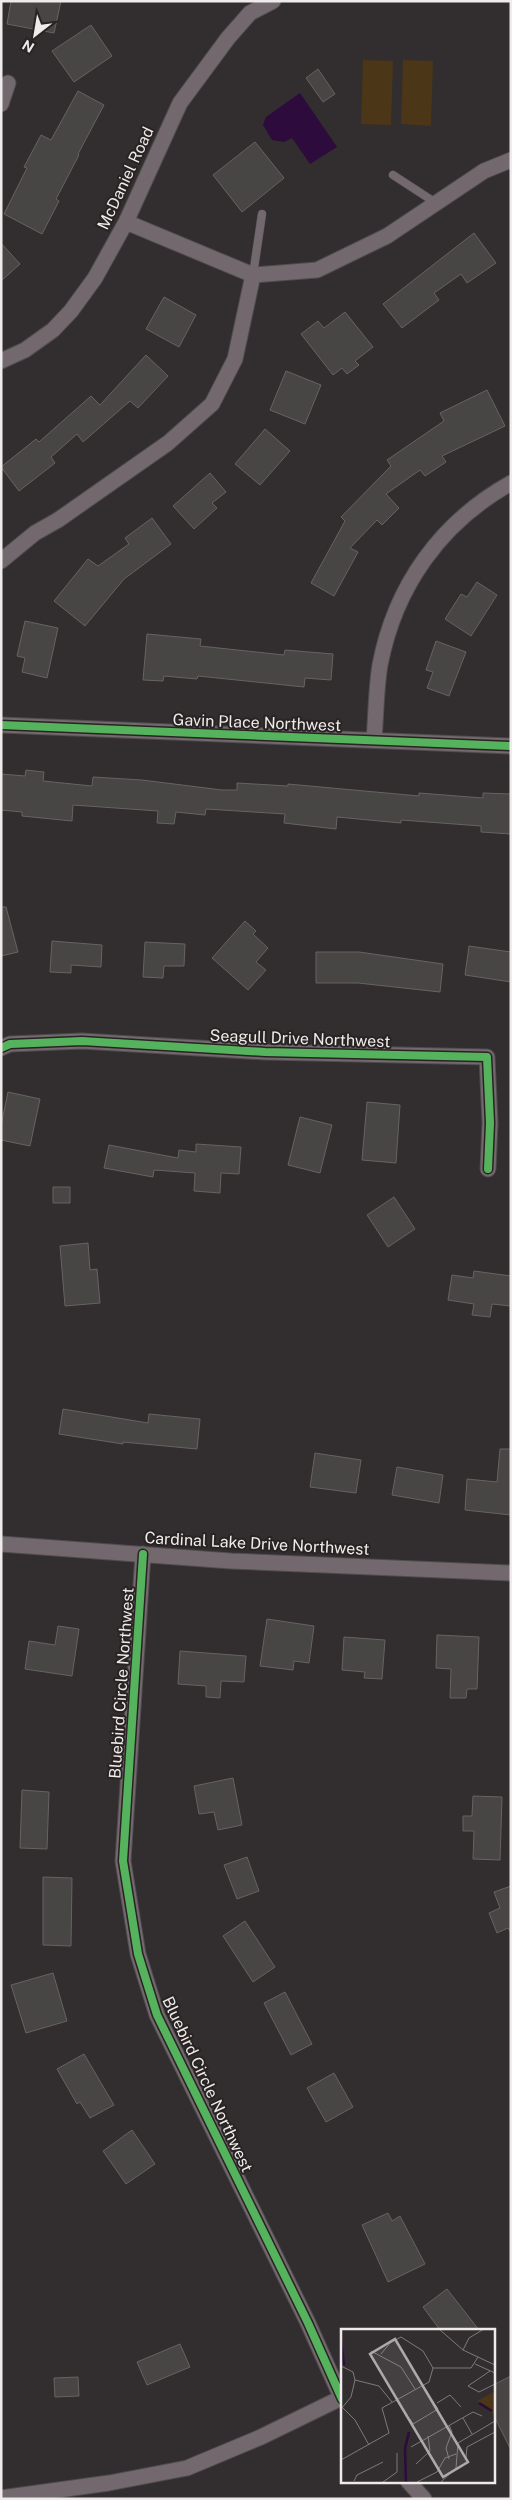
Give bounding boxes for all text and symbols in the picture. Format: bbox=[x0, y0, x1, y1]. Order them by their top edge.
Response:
north arrow bbox=[10, 10, 60, 60]
text: N bbox=[19, 36, 37, 56]
street label: McDaniel Road bbox=[93, 124, 158, 233]
street label: Gavin Place Northwest bbox=[172, 710, 342, 735]
street label: Seagull Drive Northwest bbox=[209, 1026, 391, 1051]
street label: Cardinal Lake Drive Northwest bbox=[144, 1528, 370, 1559]
street label: Bluebird Circle Northwest bbox=[105, 1587, 138, 1779]
street label: Bluebird Circle Northwest bbox=[158, 1993, 257, 2175]
inset map bbox=[341, 2329, 494, 2482]

